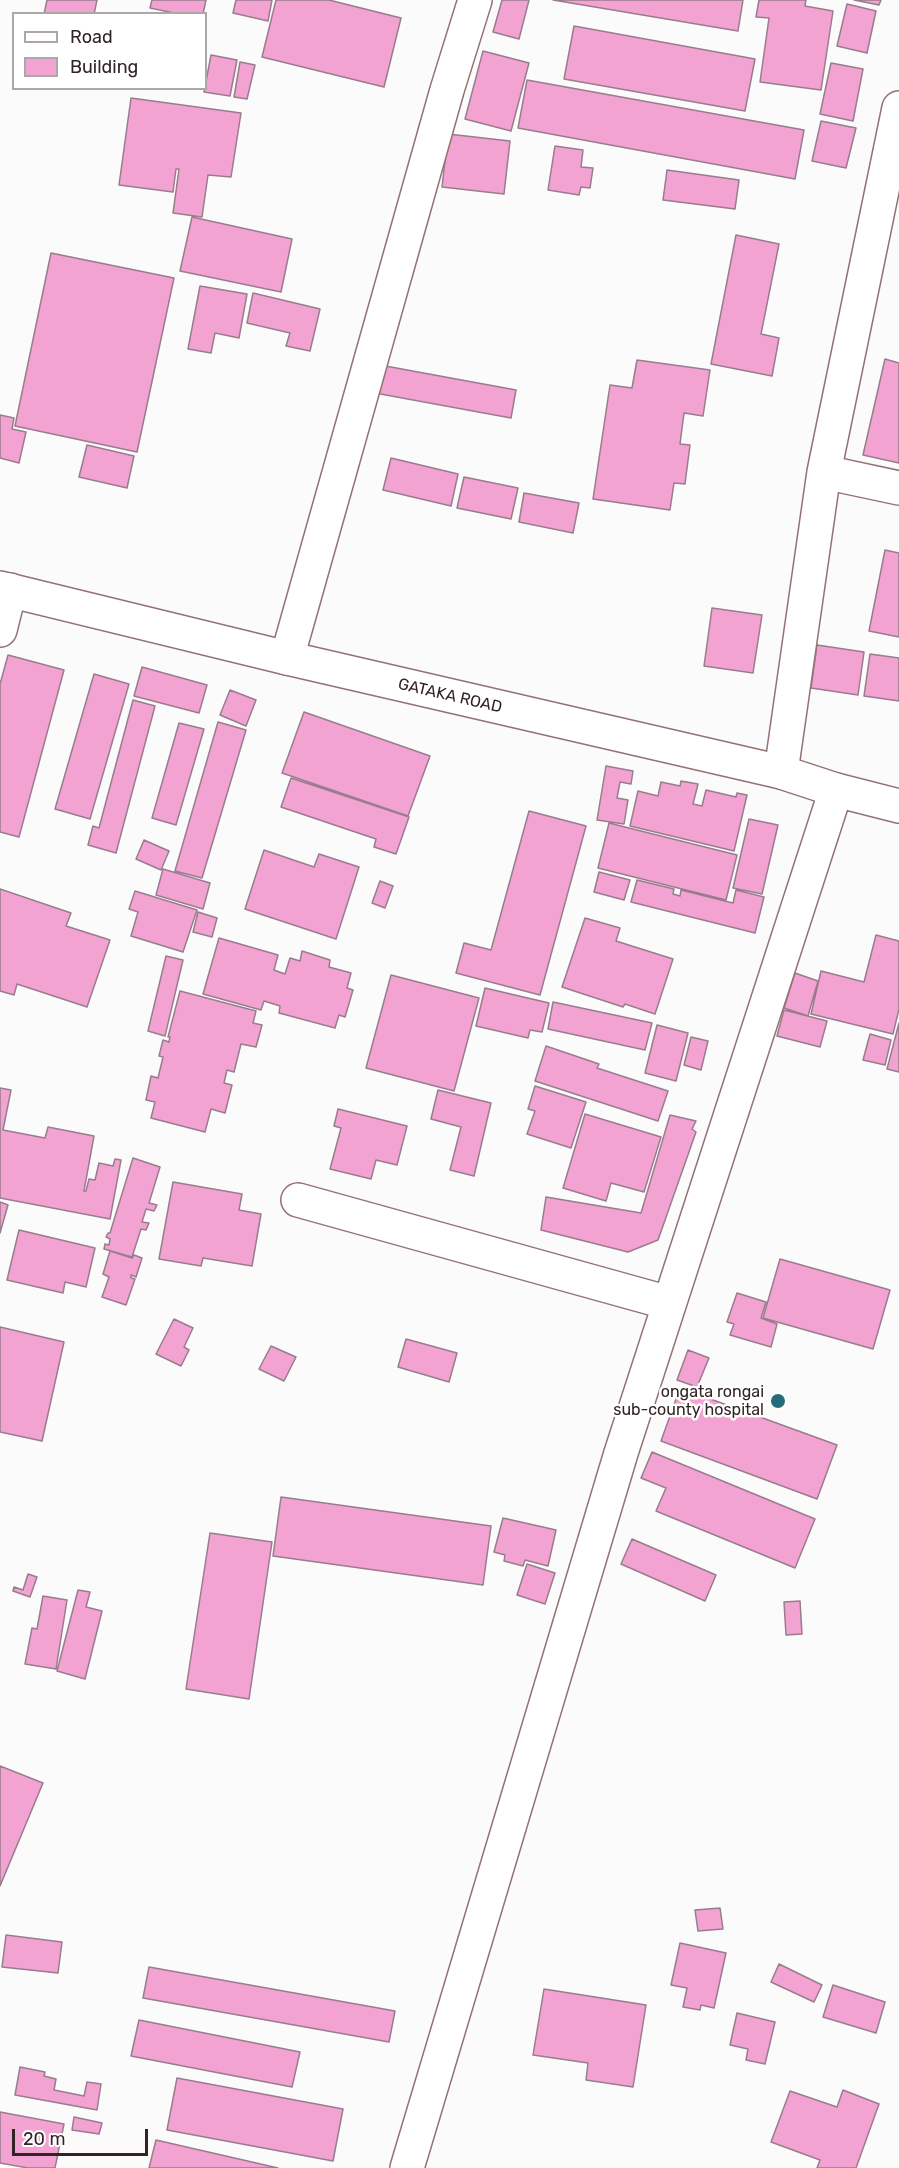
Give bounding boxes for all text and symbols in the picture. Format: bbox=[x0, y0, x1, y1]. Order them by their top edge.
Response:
legend bbox=[12, 12, 207, 90]
text: Road bbox=[70, 26, 113, 48]
text: Building bbox=[70, 56, 138, 78]
street label: GATAKA ROAD bbox=[396, 675, 504, 717]
place label: ongata rongai sub-county hospital bbox=[613, 1382, 764, 1420]
marker: ongata rongai sub-county hospital bbox=[769, 1392, 787, 1410]
scale bar bbox=[15, 2117, 152, 2155]
text: 20 m bbox=[23, 2128, 65, 2150]

